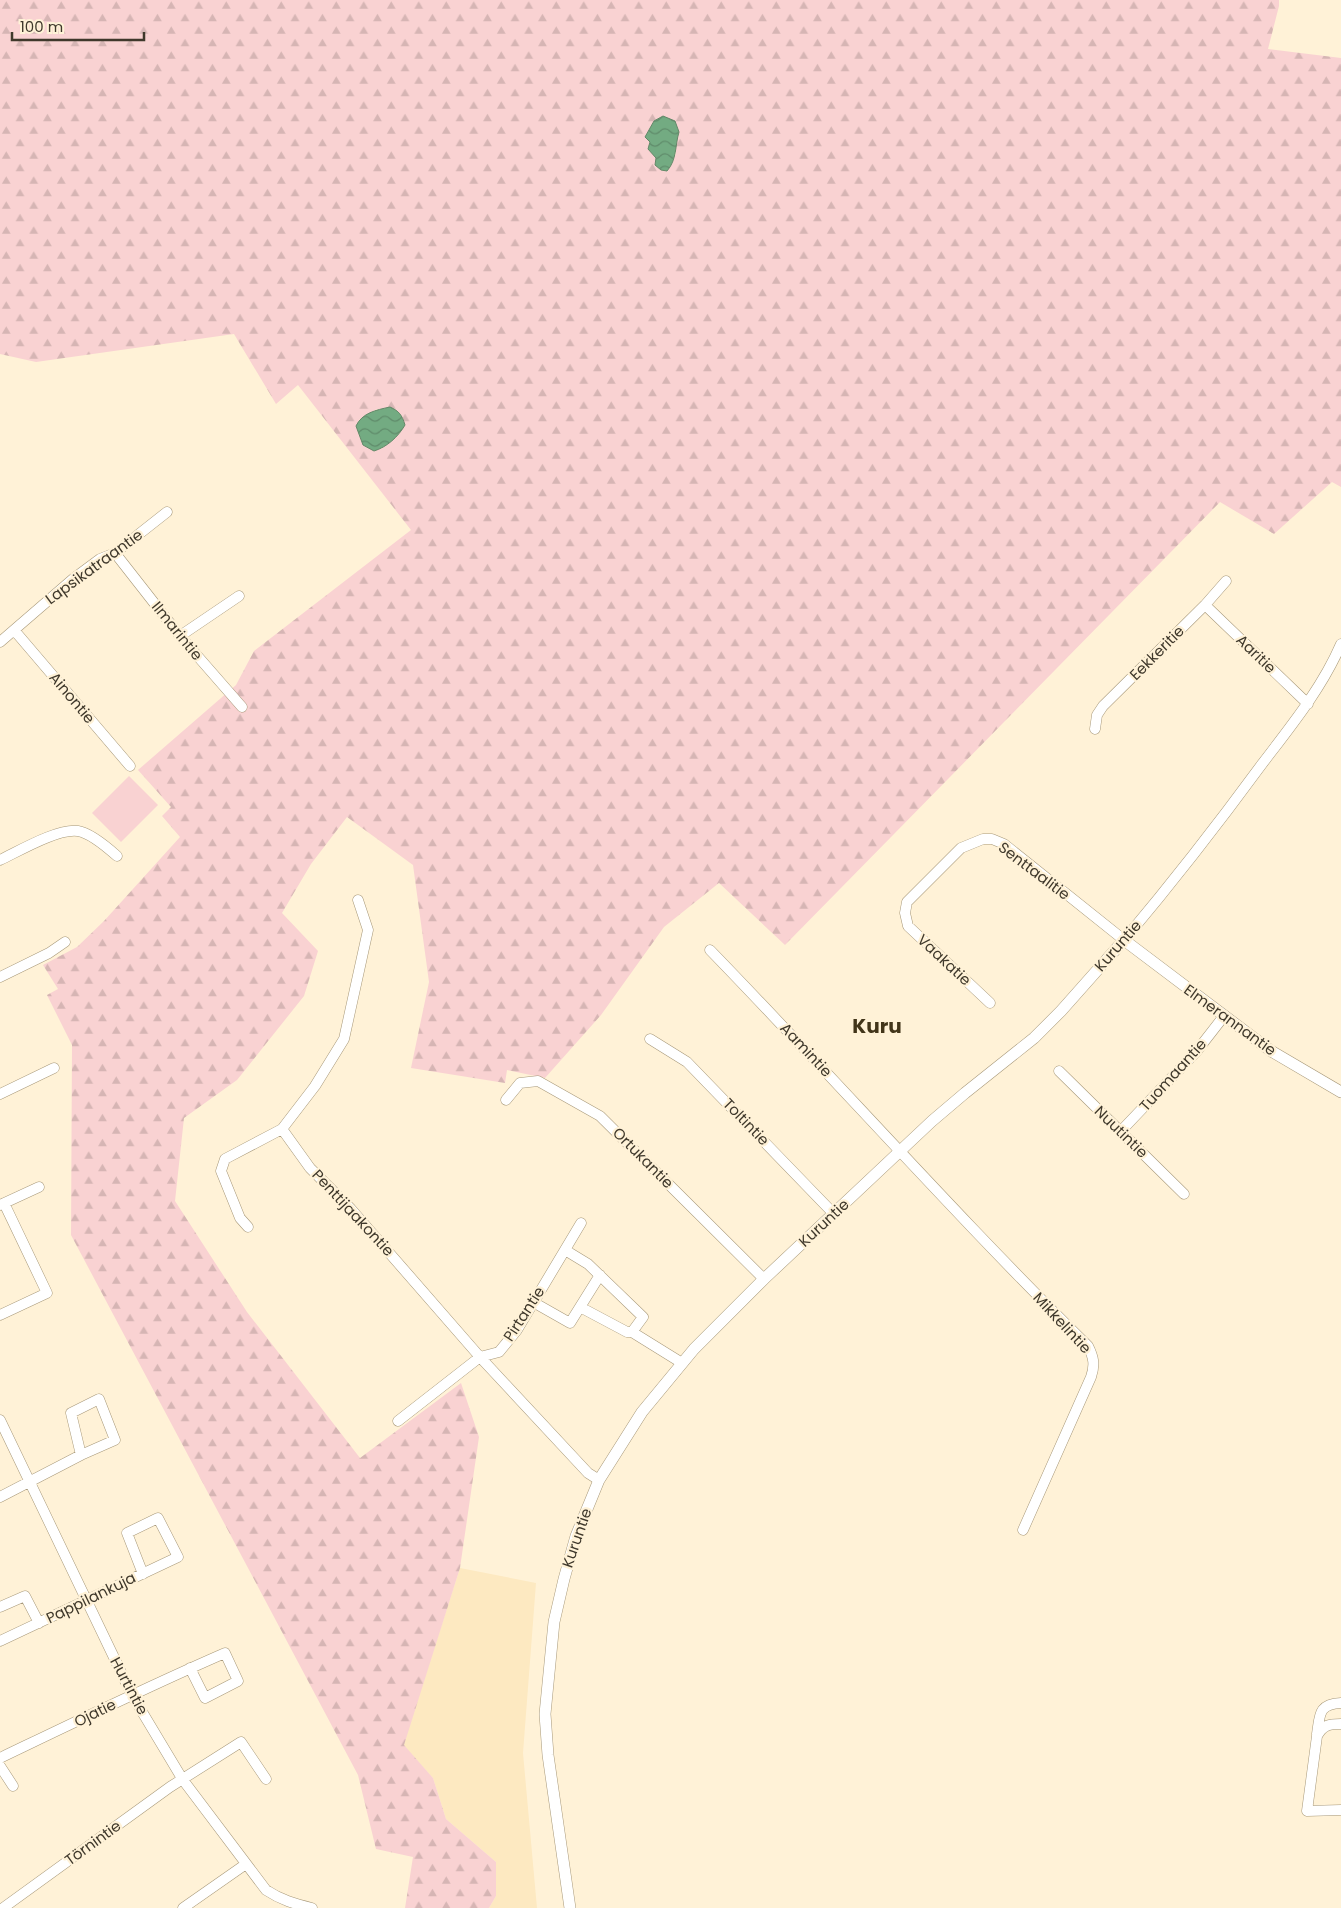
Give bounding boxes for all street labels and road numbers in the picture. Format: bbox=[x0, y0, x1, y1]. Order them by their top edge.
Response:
street label: Lapsikatraantie bbox=[41, 524, 147, 609]
street label: Ilmarintie bbox=[147, 597, 208, 665]
street label: Eekkeritie bbox=[1125, 621, 1189, 685]
street label: Aaritie bbox=[1232, 629, 1281, 678]
street label: Ainontie bbox=[45, 668, 100, 728]
street label: Senttaalitie bbox=[994, 837, 1074, 904]
street label: Kuruntie bbox=[1089, 915, 1146, 976]
street label: Vaakatie bbox=[913, 929, 976, 990]
street label: Elmerannantie bbox=[1180, 979, 1281, 1060]
street label: Aamintie bbox=[776, 1018, 837, 1081]
street label: Tuomaantie bbox=[1134, 1034, 1211, 1116]
street label: Toltintie bbox=[718, 1093, 774, 1150]
street label: Nuutintie bbox=[1090, 1101, 1153, 1162]
street label: Ortukantie bbox=[608, 1123, 678, 1193]
street label: Penttijaakontie bbox=[308, 1165, 399, 1261]
street label: Kuruntie bbox=[794, 1194, 853, 1251]
street label: Pirtantie bbox=[498, 1282, 549, 1345]
street label: Mikkelintie bbox=[1028, 1287, 1096, 1358]
street label: Kuruntie bbox=[557, 1505, 597, 1570]
street label: Pappilankuja bbox=[42, 1567, 139, 1628]
street label: Hurtintie bbox=[105, 1653, 153, 1718]
street label: Ojatie bbox=[70, 1693, 119, 1732]
street label: Törnintie bbox=[60, 1815, 125, 1870]

